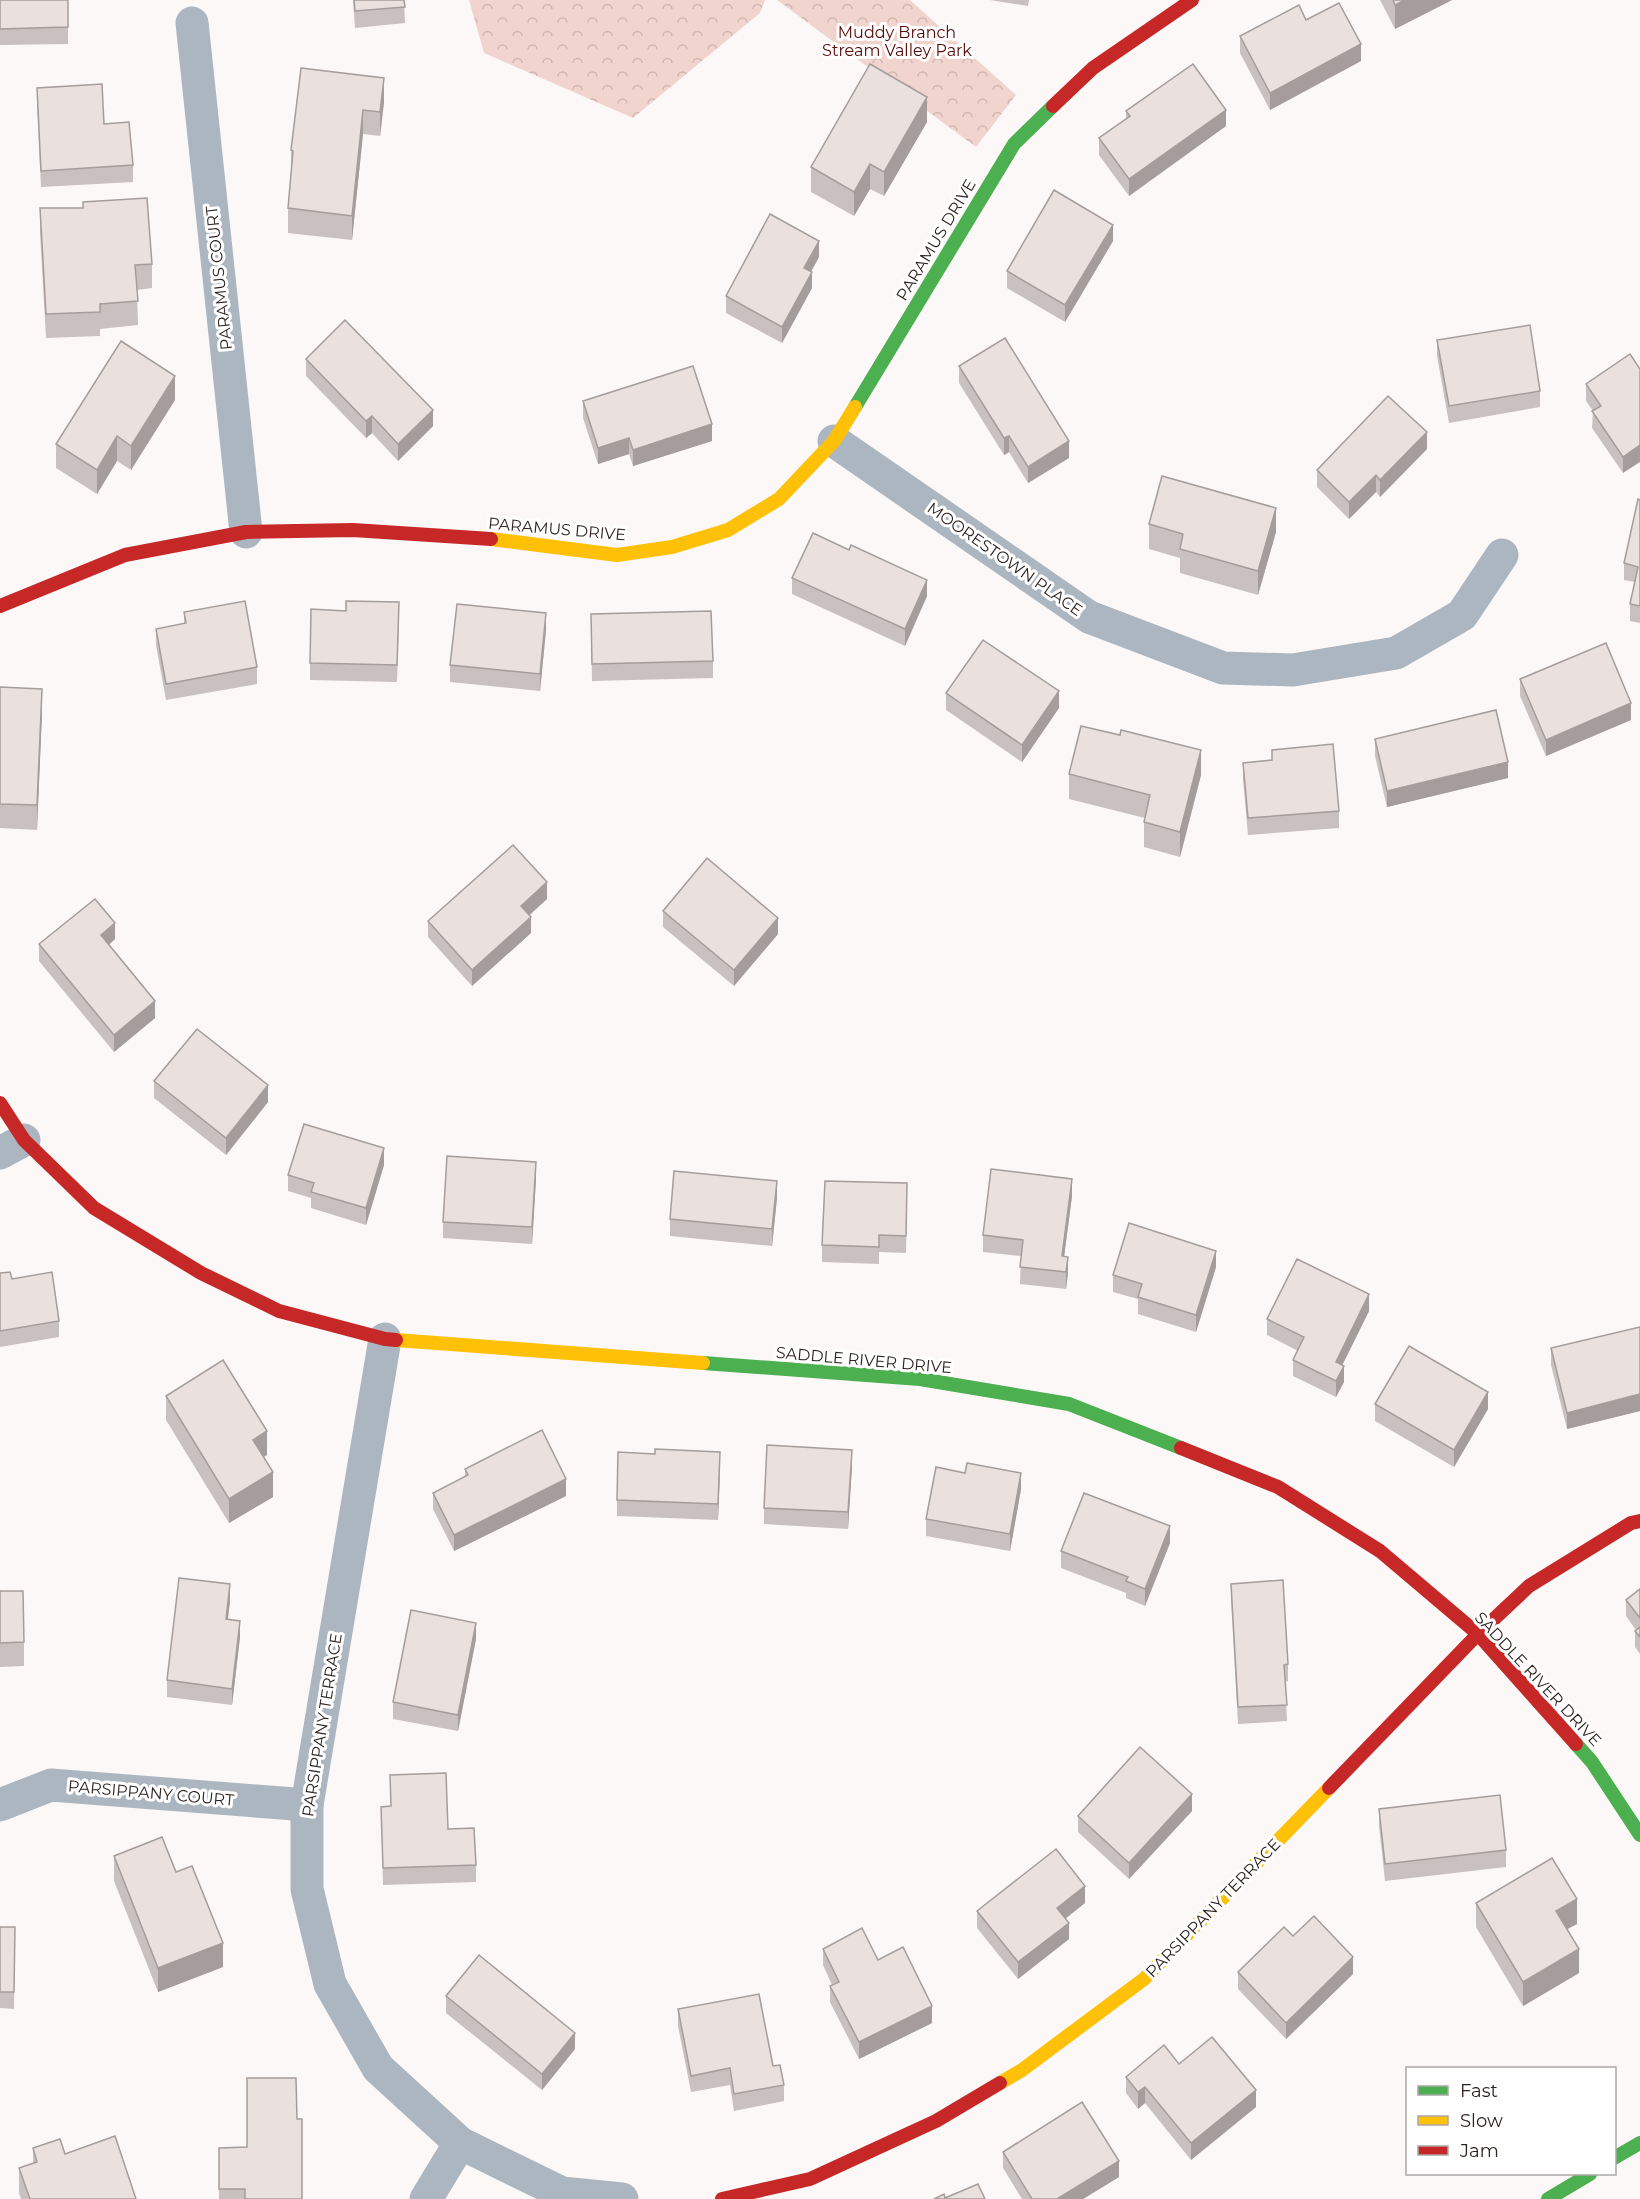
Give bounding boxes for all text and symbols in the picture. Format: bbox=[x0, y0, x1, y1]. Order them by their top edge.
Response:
park label: Muddy Branch Stream Valley Park bbox=[822, 23, 972, 60]
street label: PARAMUS DRIVE bbox=[892, 176, 980, 304]
street label: PARAMUS COURT bbox=[202, 204, 236, 351]
street label: MOORESTOWN PLACE bbox=[924, 498, 1086, 620]
street label: PARAMUS DRIVE bbox=[487, 514, 627, 544]
street label: SADDLE RIVER DRIVE bbox=[775, 1343, 953, 1377]
street label: SADDLE RIVER DRIVE bbox=[1471, 1608, 1605, 1750]
street label: PARSIPPANY TERRACE bbox=[298, 1632, 346, 1818]
street label: PARSIPPANY COURT bbox=[67, 1776, 236, 1810]
street label: PARSIPPANY TERRACE bbox=[1142, 1835, 1284, 1981]
legend bbox=[1406, 2067, 1616, 2175]
text: Fast bbox=[1460, 2080, 1498, 2102]
text: Slow bbox=[1460, 2110, 1503, 2132]
text: Jam bbox=[1459, 2140, 1499, 2162]

